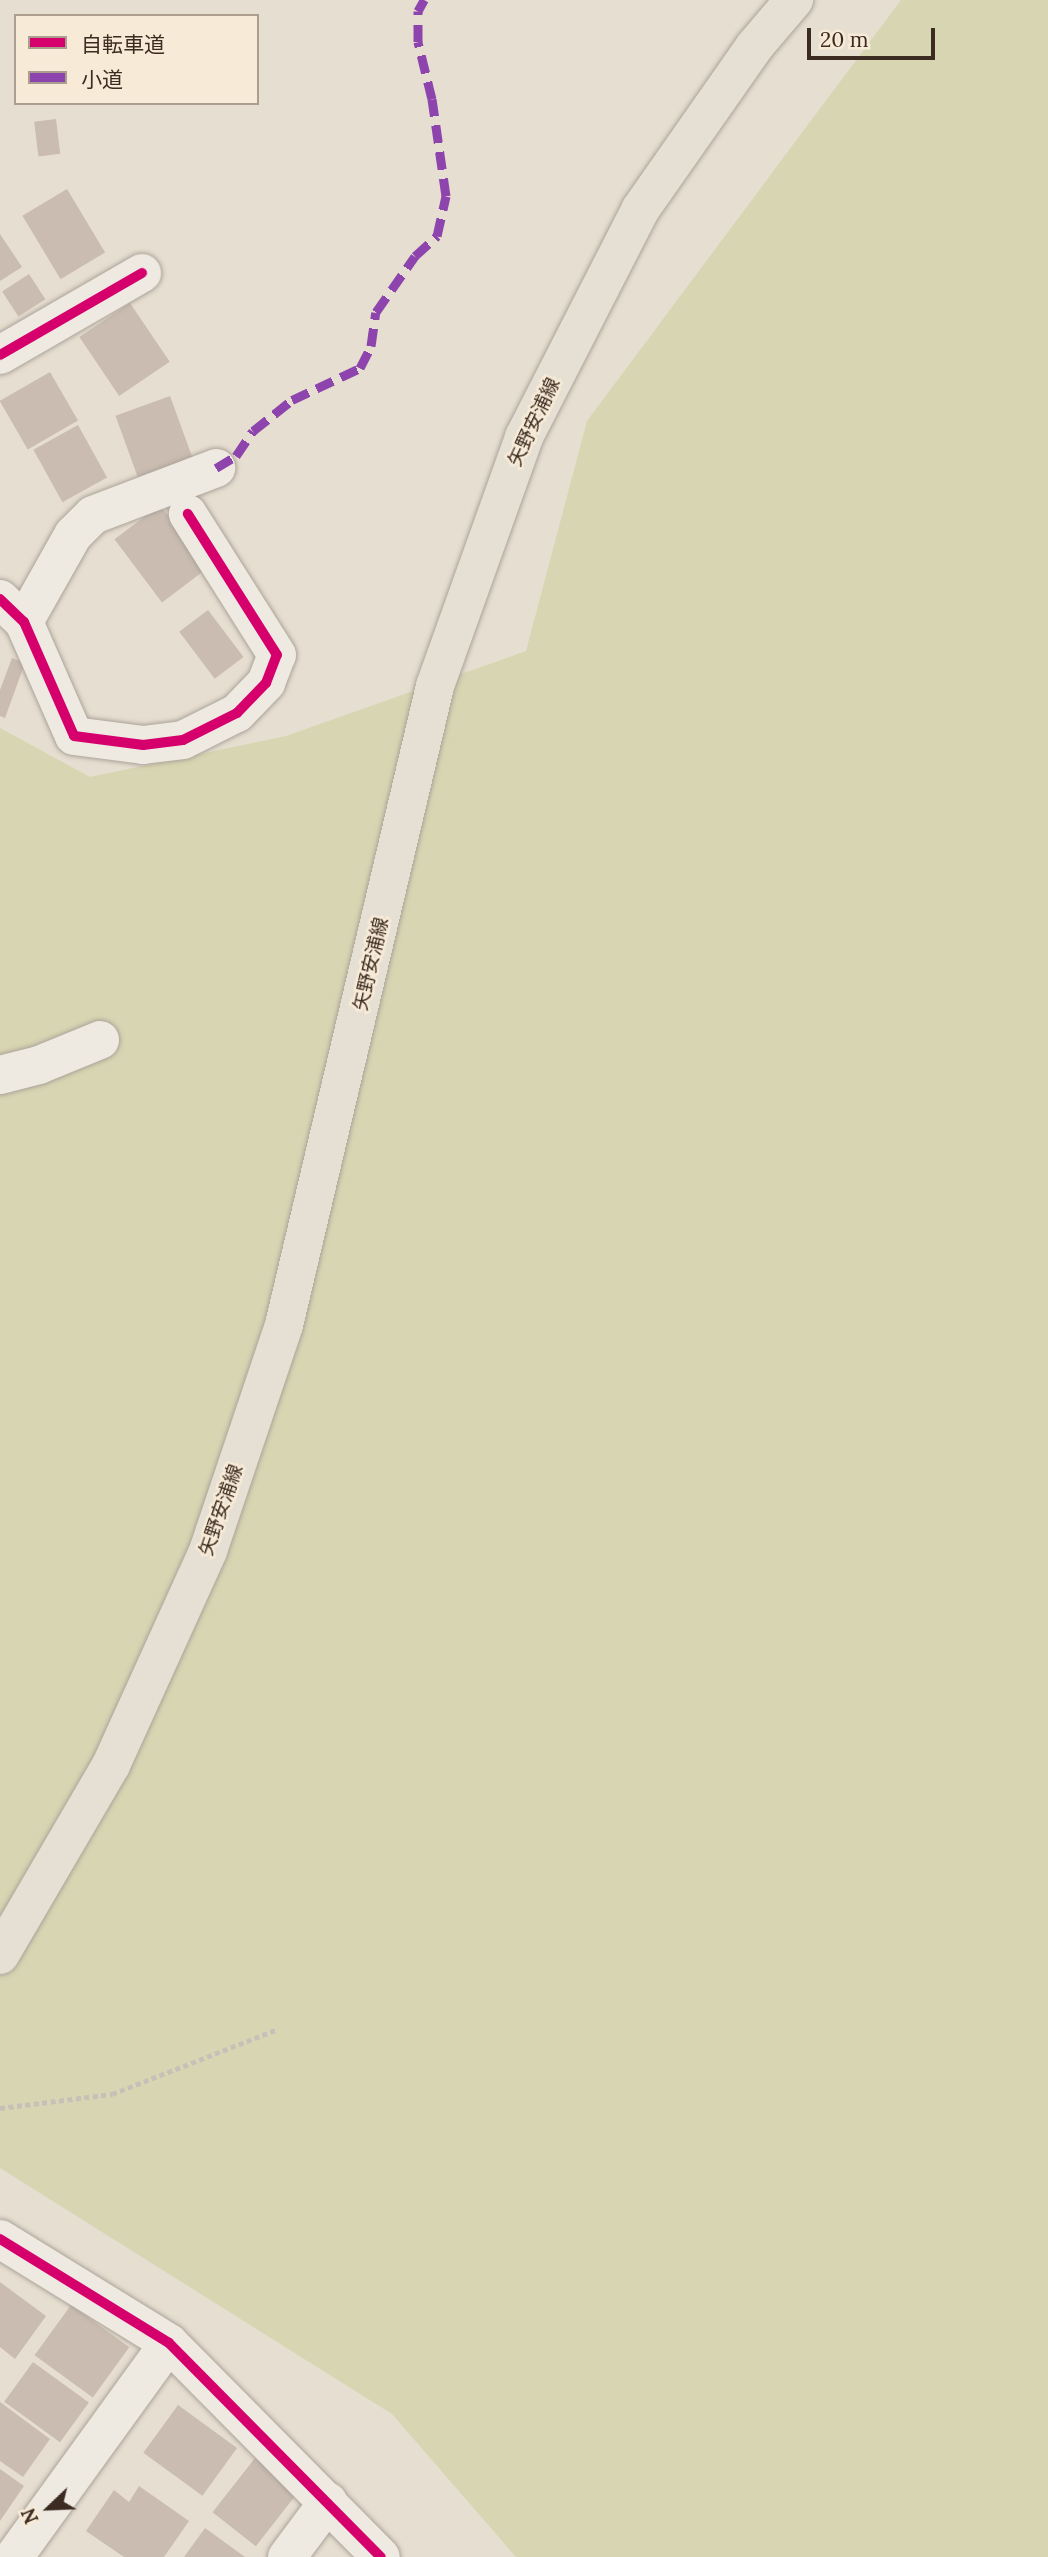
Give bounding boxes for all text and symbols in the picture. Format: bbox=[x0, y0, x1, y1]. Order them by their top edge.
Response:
legend bbox=[14, 14, 259, 105]
scale bar bbox=[810, 14, 938, 58]
text: 20 m bbox=[820, 26, 869, 53]
text: 自転車道 bbox=[81, 31, 165, 58]
text: 小道 bbox=[81, 66, 123, 93]
street label: 矢野安浦線 bbox=[504, 374, 564, 470]
street label: 矢野安浦線 bbox=[349, 915, 393, 1013]
street label: 矢野安浦線 bbox=[195, 1461, 247, 1559]
north arrow bbox=[14, 2473, 84, 2543]
text: N bbox=[16, 2505, 44, 2528]

